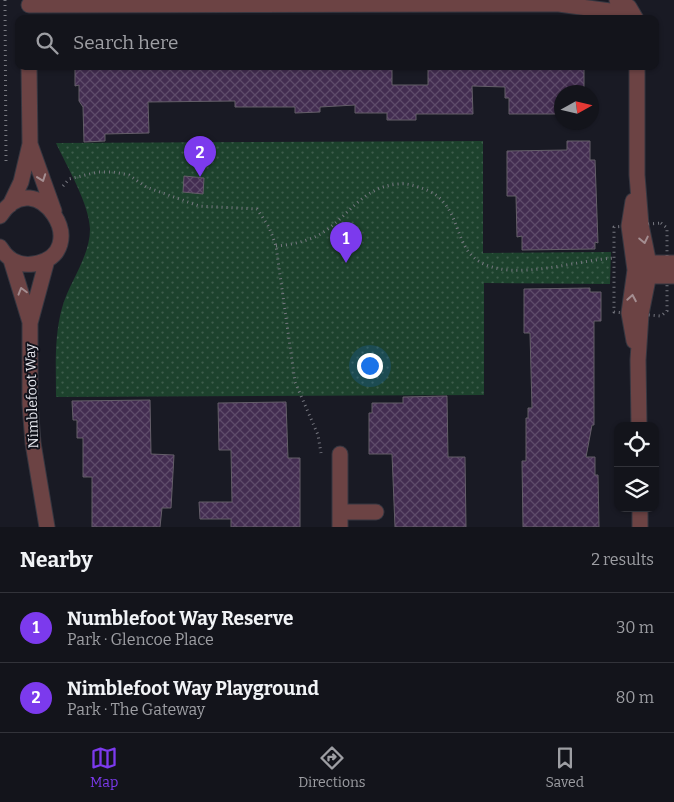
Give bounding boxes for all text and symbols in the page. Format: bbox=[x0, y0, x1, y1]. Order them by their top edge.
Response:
search box bbox=[15, 15, 659, 70]
icon: search bbox=[33, 29, 61, 57]
text: Search here bbox=[73, 31, 178, 54]
north arrow bbox=[554, 85, 599, 130]
pin: 2 bbox=[184, 136, 216, 177]
one-way arrow bbox=[36, 173, 46, 182]
pin: 1 bbox=[330, 222, 362, 263]
one-way arrow bbox=[638, 235, 649, 244]
one-way arrow bbox=[17, 288, 27, 296]
one-way arrow bbox=[626, 293, 636, 302]
street label: Nimblefoot Way bbox=[22, 343, 42, 449]
your location bbox=[357, 353, 383, 379]
map controls bbox=[614, 422, 659, 512]
button: locate bbox=[614, 422, 659, 467]
button: layers bbox=[614, 467, 659, 512]
text: Nearby bbox=[20, 547, 93, 573]
text: 2 results bbox=[591, 550, 654, 569]
text: Numblefoot Way Reserve bbox=[67, 607, 294, 630]
text: 1 bbox=[33, 618, 39, 637]
text: 30 m bbox=[616, 618, 654, 637]
text: Park · Glencoe Place bbox=[67, 630, 214, 649]
text: Nimblefoot Way Playground bbox=[67, 677, 319, 700]
text: 2 bbox=[31, 688, 41, 707]
text: 80 m bbox=[616, 688, 654, 707]
text: Park · The Gateway bbox=[67, 700, 205, 719]
tab: Map bbox=[90, 744, 118, 791]
tab: Directions bbox=[298, 744, 366, 791]
tab: Saved bbox=[546, 744, 584, 791]

